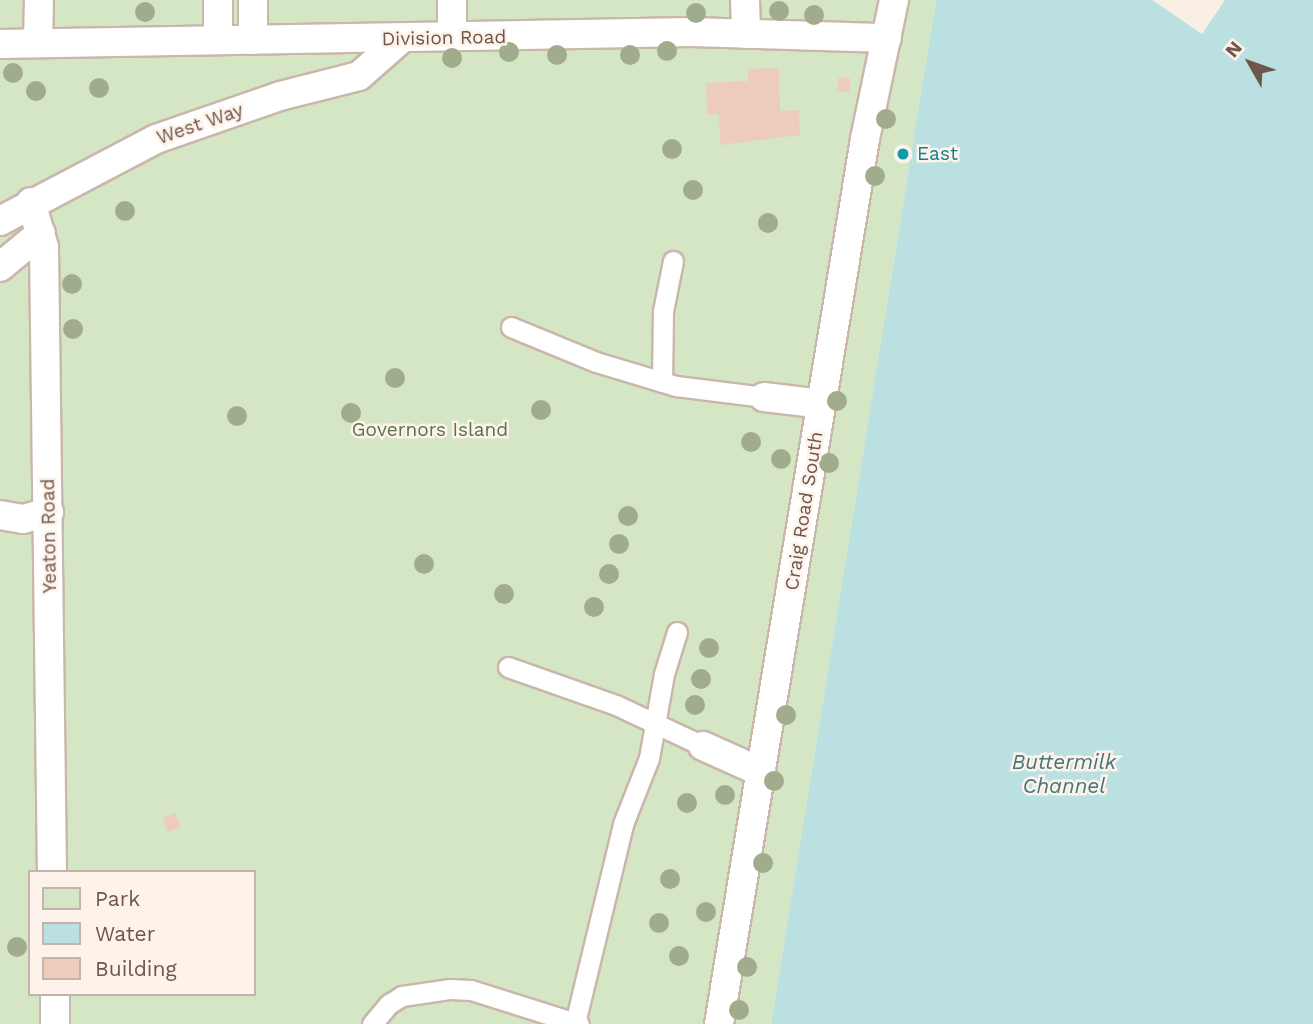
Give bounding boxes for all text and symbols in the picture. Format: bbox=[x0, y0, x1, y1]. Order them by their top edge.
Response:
street label: Division Road bbox=[381, 26, 507, 50]
north arrow bbox=[1215, 28, 1285, 98]
text: N bbox=[1220, 36, 1247, 62]
street label: West Way bbox=[153, 98, 247, 150]
place label: East bbox=[917, 143, 958, 165]
marker: East bbox=[895, 146, 911, 162]
park label: Governors Island bbox=[352, 419, 508, 441]
street label: Craig Road South bbox=[780, 430, 828, 592]
street label: Yeaton Road bbox=[37, 478, 61, 594]
water label: Buttermilk Channel bbox=[1012, 749, 1116, 799]
legend bbox=[28, 870, 256, 996]
text: Park bbox=[95, 886, 140, 911]
text: Water bbox=[95, 921, 155, 946]
text: Building bbox=[95, 956, 177, 981]

